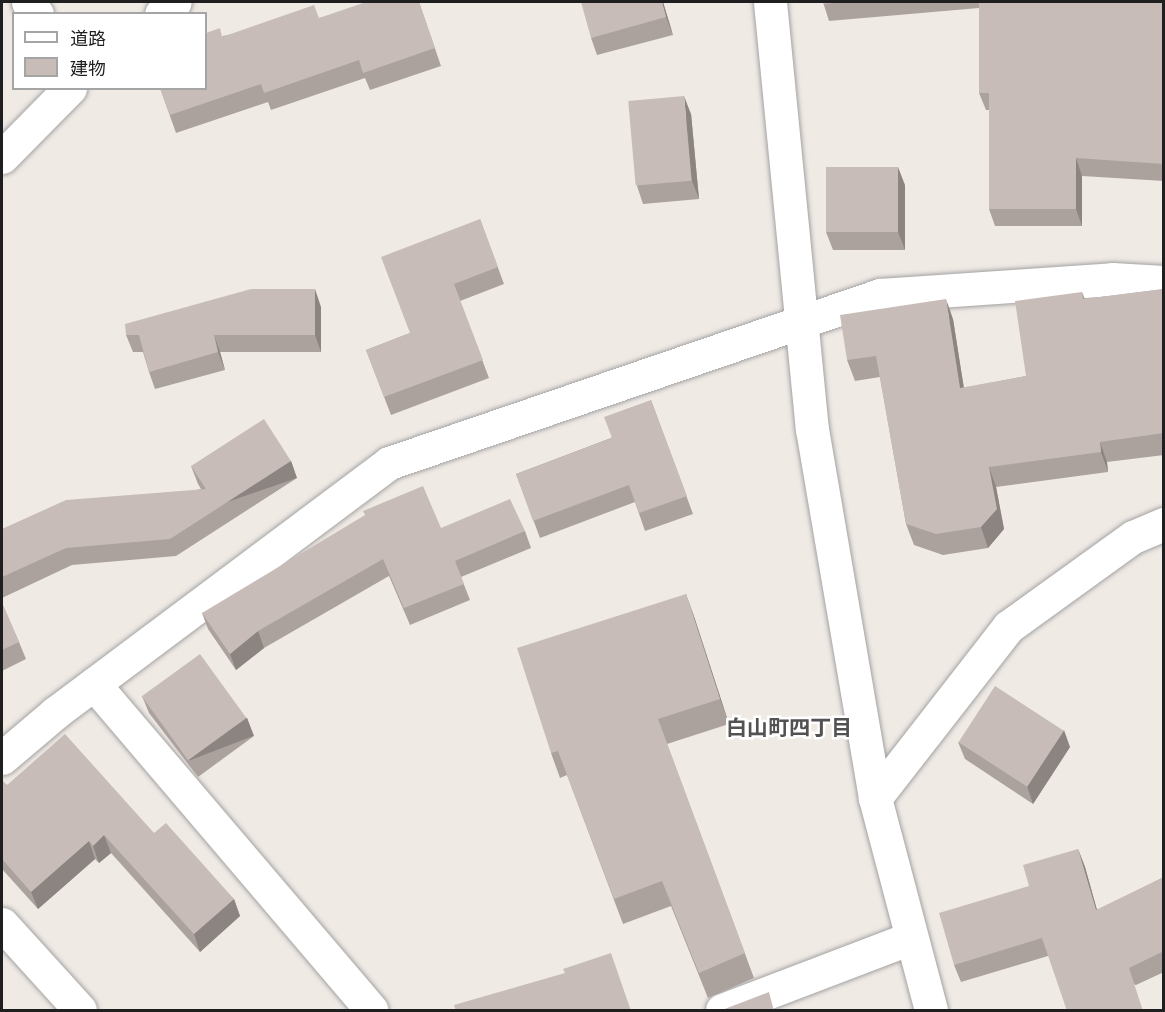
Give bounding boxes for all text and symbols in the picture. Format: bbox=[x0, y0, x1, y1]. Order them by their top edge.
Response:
legend bbox=[12, 12, 207, 90]
text: 道路 bbox=[70, 26, 106, 50]
text: 建物 bbox=[70, 56, 106, 80]
district label: 白山町四丁目 bbox=[726, 714, 852, 740]

